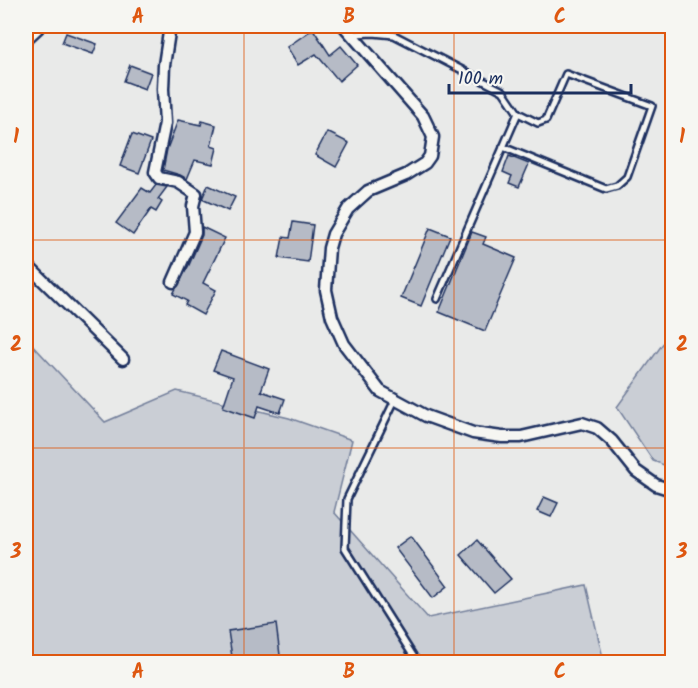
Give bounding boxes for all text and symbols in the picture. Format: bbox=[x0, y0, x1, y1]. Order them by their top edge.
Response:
text: A bbox=[132, 2, 144, 34]
text: B bbox=[343, 2, 355, 34]
text: C bbox=[554, 2, 566, 34]
scale bar bbox=[449, 57, 630, 95]
text: 100 m bbox=[458, 65, 503, 94]
text: 1 bbox=[13, 122, 19, 154]
text: 1 bbox=[679, 122, 685, 154]
text: 2 bbox=[10, 330, 22, 362]
text: 2 bbox=[676, 330, 688, 362]
text: 3 bbox=[10, 537, 22, 569]
text: 3 bbox=[676, 537, 688, 569]
text: A bbox=[132, 657, 144, 688]
text: B bbox=[343, 657, 355, 688]
text: C bbox=[554, 657, 566, 688]

